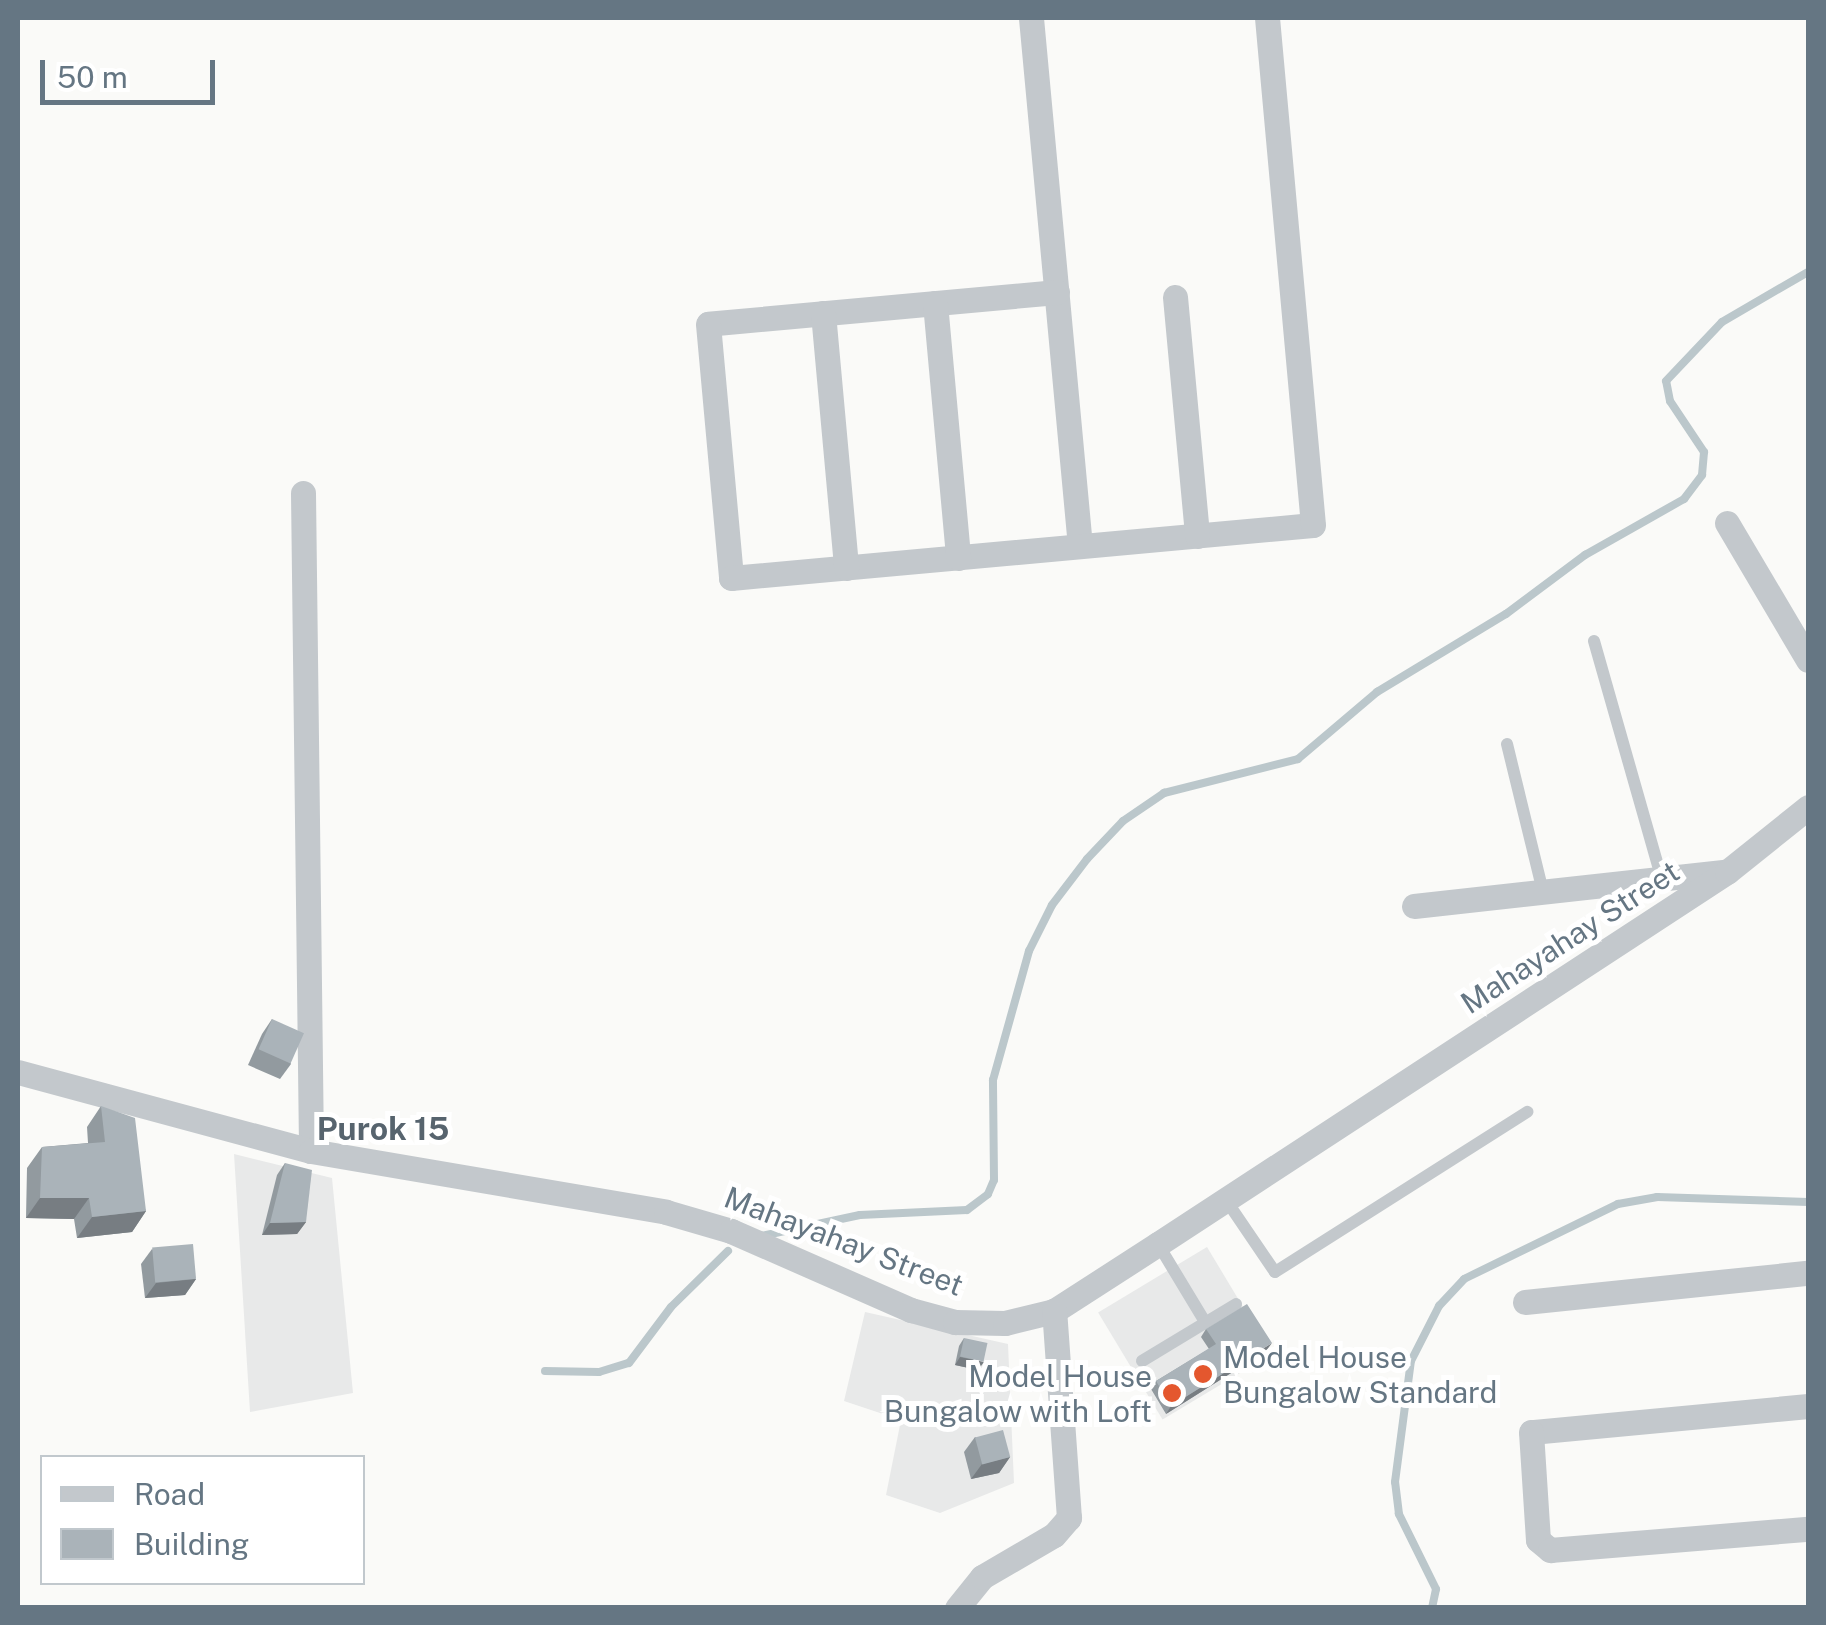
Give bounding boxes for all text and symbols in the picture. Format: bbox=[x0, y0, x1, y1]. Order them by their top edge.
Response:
scale bar bbox=[45, 40, 220, 102]
text: 50 m bbox=[57, 59, 128, 95]
street label: Mahayahay Street bbox=[1454, 853, 1686, 1021]
district label: Purok 15 bbox=[317, 1110, 449, 1148]
street label: Mahayahay Street bbox=[719, 1179, 969, 1303]
place label: Model House Bungalow Standard bbox=[1223, 1339, 1497, 1410]
place label: Model House Bungalow with Loft bbox=[884, 1358, 1152, 1428]
marker: Model House Bungalow Standard bbox=[1192, 1363, 1214, 1385]
marker: Model House Bungalow with Loft bbox=[1161, 1382, 1183, 1404]
legend bbox=[40, 1455, 365, 1585]
text: Road bbox=[134, 1476, 205, 1512]
text: Building bbox=[134, 1526, 249, 1562]

